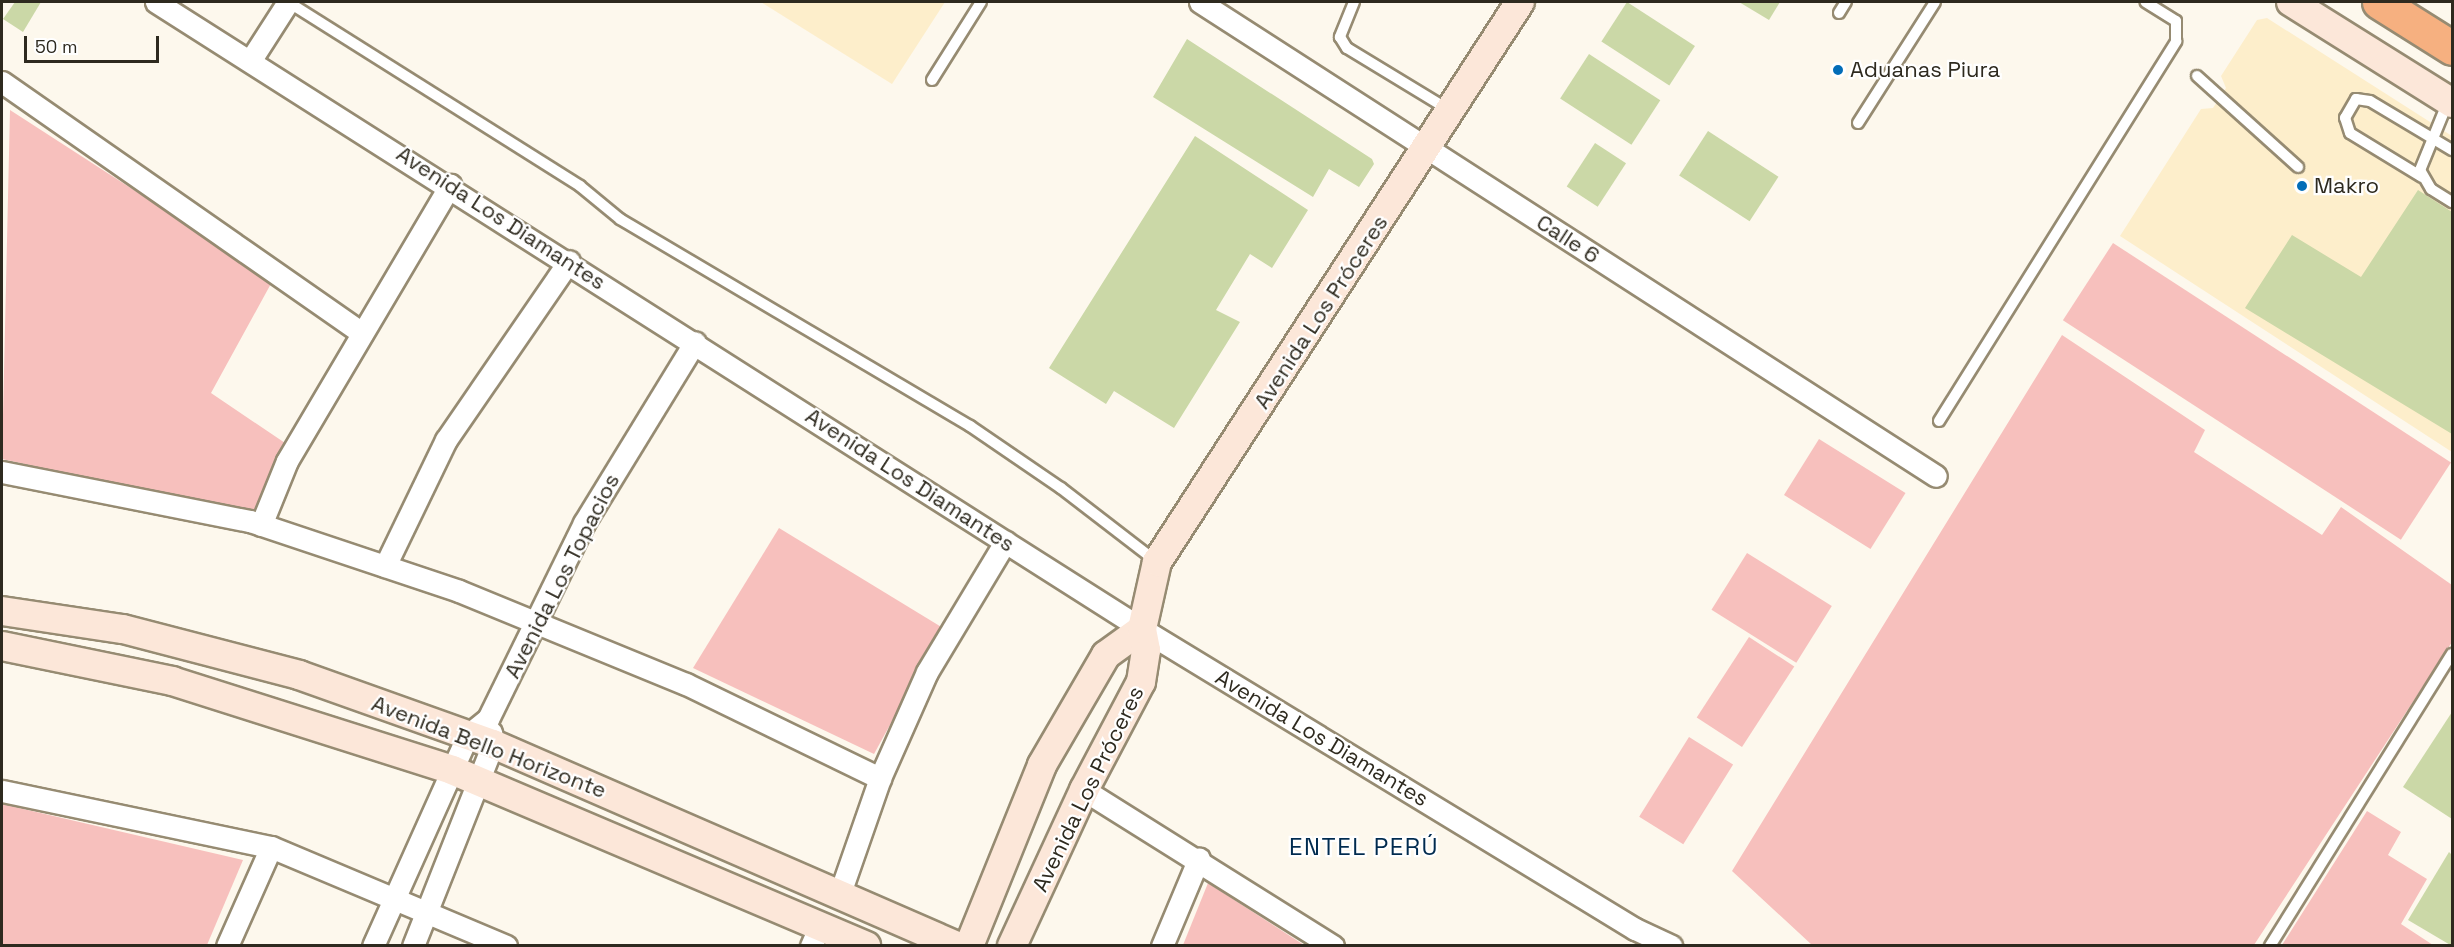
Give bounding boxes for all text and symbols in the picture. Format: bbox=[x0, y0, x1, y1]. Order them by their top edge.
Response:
scale bar bbox=[27, 24, 162, 62]
text: 50 m bbox=[35, 35, 77, 58]
place label: Aduanas Piura bbox=[1850, 57, 2000, 83]
marker: Aduanas Piura bbox=[1831, 63, 1845, 77]
street label: Avenida Los Diamantes bbox=[392, 141, 610, 295]
place label: Makro bbox=[2314, 173, 2379, 199]
marker: Makro bbox=[2295, 179, 2309, 193]
street label: Calle 6 bbox=[1532, 209, 1604, 269]
street label: Avenida Los Próceres bbox=[1249, 210, 1393, 414]
street label: Avenida Los Diamantes bbox=[801, 403, 1019, 557]
street label: Avenida Los Topacios bbox=[499, 469, 625, 683]
street label: Avenida Los Diamantes bbox=[1211, 664, 1433, 812]
street label: Avenida Los Próceres bbox=[1027, 682, 1149, 896]
street label: Avenida Bello Horizonte bbox=[368, 690, 610, 804]
district label: ENTEL PERÚ bbox=[1289, 833, 1439, 861]

